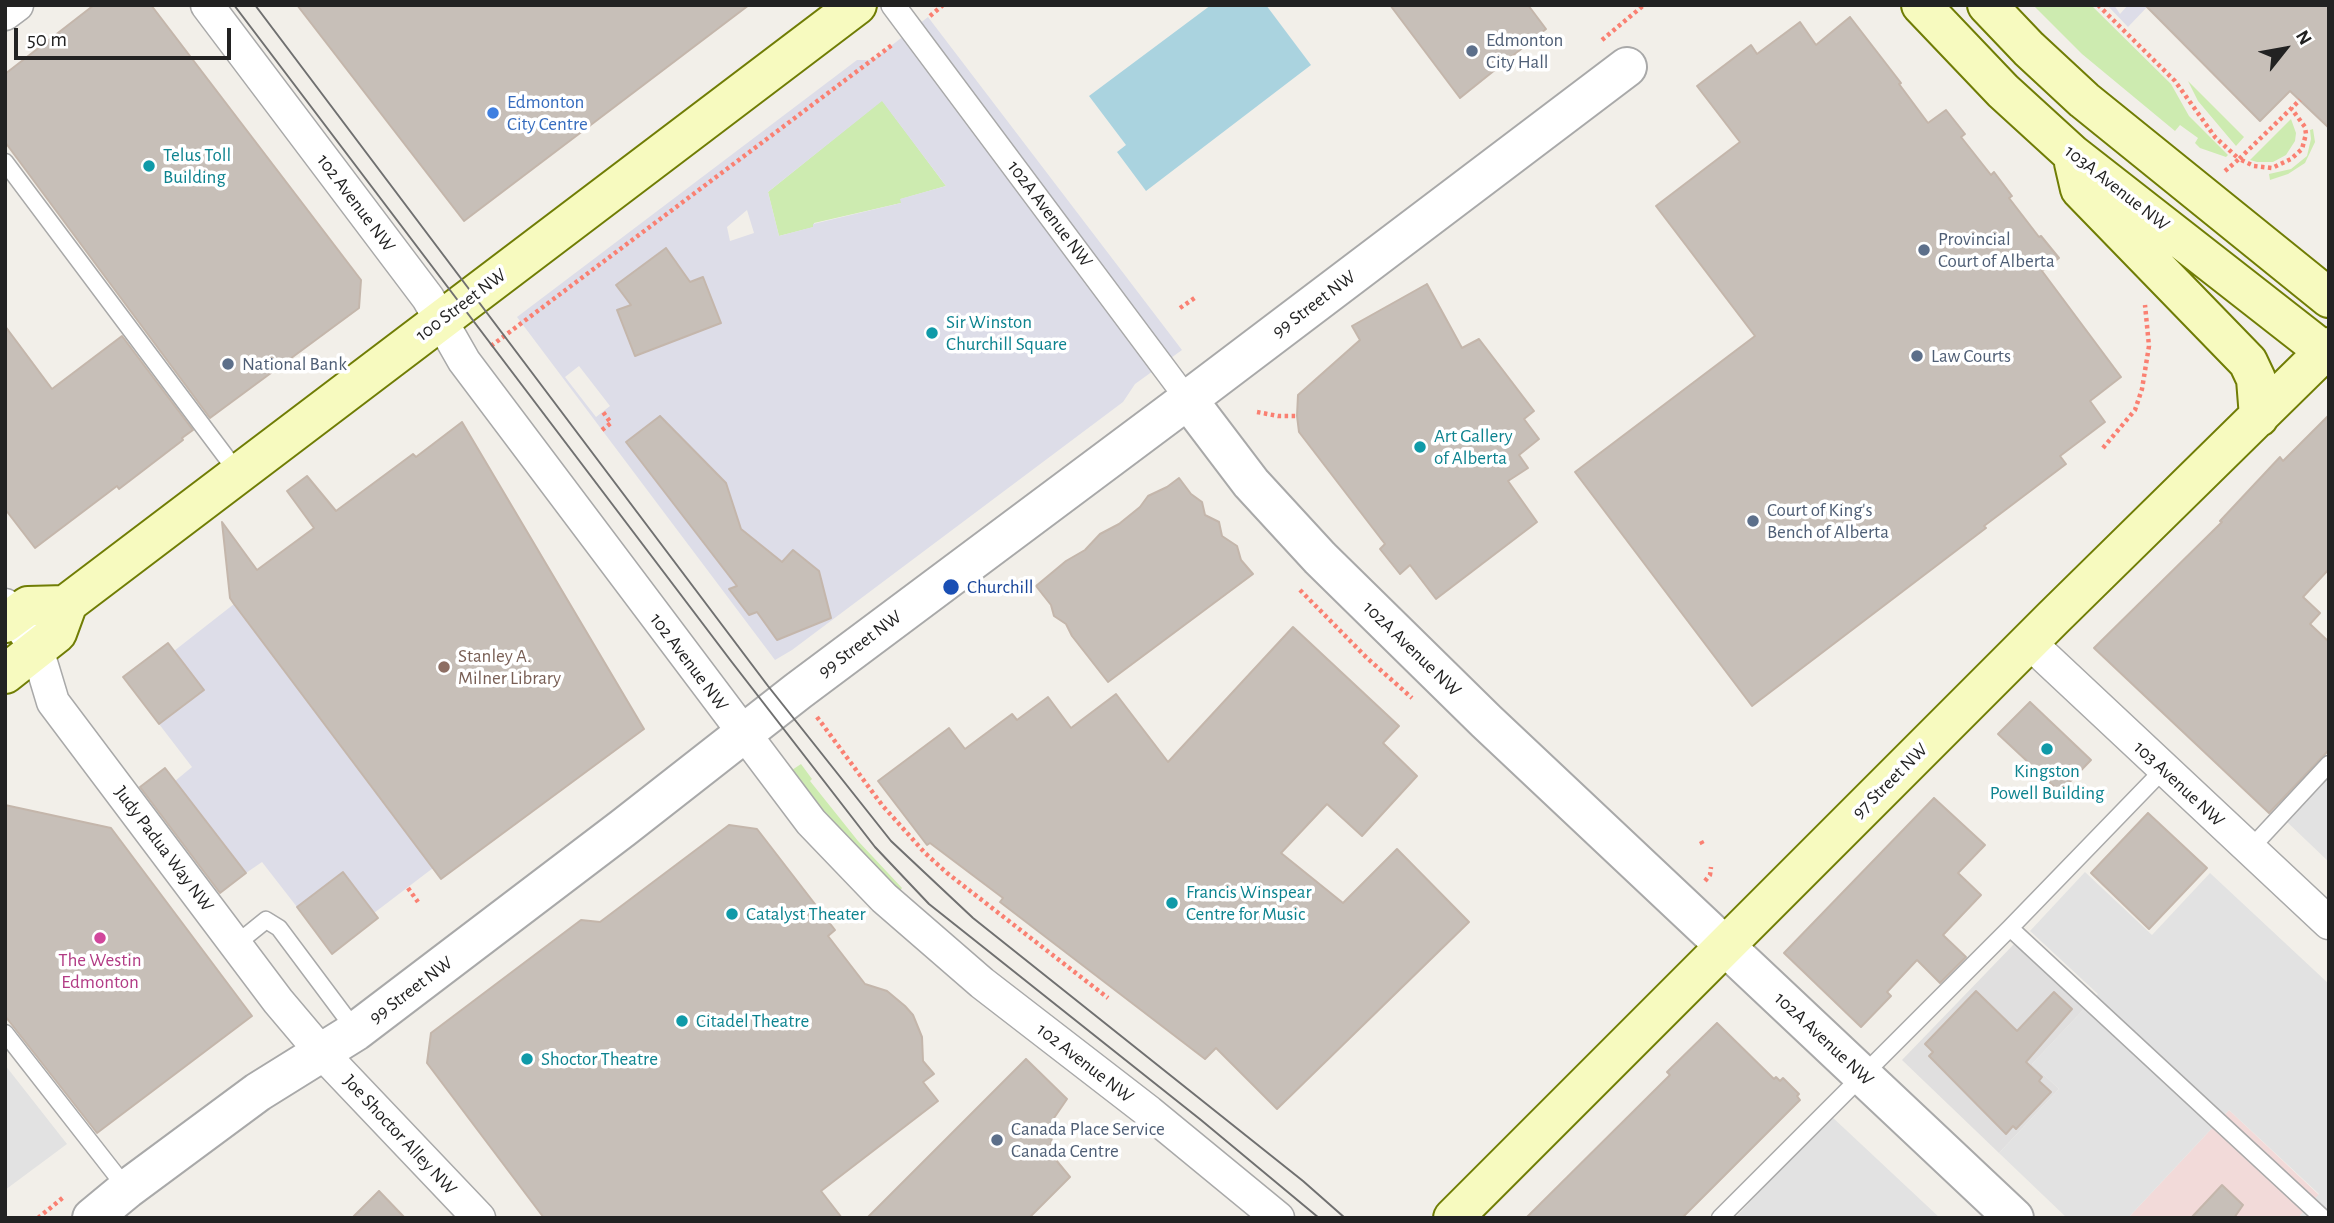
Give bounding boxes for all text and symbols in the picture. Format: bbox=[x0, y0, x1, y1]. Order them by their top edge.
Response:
scale bar bbox=[18, 14, 234, 58]
north arrow bbox=[2250, 14, 2320, 84]
text: N bbox=[2292, 27, 2315, 48]
text: 50 m bbox=[27, 29, 67, 50]
place label: Edmonton City Hall bbox=[1486, 29, 1563, 73]
marker: Edmonton City Hall bbox=[1464, 43, 1480, 59]
place label: Edmonton City Centre bbox=[507, 91, 588, 135]
marker: Edmonton City Centre bbox=[485, 105, 501, 121]
street label: 103A Avenue NW bbox=[2060, 140, 2174, 236]
place label: Telus Toll Building bbox=[163, 144, 231, 188]
street label: 102 Avenue NW bbox=[312, 150, 400, 256]
street label: 102A Avenue NW bbox=[1003, 156, 1097, 272]
marker: Telus Toll Building bbox=[141, 158, 157, 174]
place label: Provincial Court of Alberta bbox=[1938, 228, 2055, 272]
marker: Provincial Court of Alberta bbox=[1916, 242, 1932, 258]
street label: 100 Street NW bbox=[411, 264, 511, 346]
street label: 99 Street NW bbox=[1268, 265, 1360, 343]
place label: Sir Winston Churchill Square bbox=[946, 311, 1067, 355]
marker: Sir Winston Churchill Square bbox=[924, 325, 940, 341]
place label: Law Courts bbox=[1931, 345, 2011, 367]
marker: Law Courts bbox=[1909, 348, 1925, 364]
place label: National Bank bbox=[242, 353, 347, 375]
marker: National Bank bbox=[220, 356, 236, 372]
place label: Art Gallery of Alberta bbox=[1434, 425, 1513, 469]
marker: Art Gallery of Alberta bbox=[1412, 439, 1428, 455]
place label: Court of King's Bench of Alberta bbox=[1767, 499, 1889, 543]
marker: Court of King's Bench of Alberta bbox=[1745, 513, 1761, 529]
place label: Churchill bbox=[967, 576, 1034, 598]
marker: Churchill bbox=[941, 577, 961, 597]
street label: 102A Avenue NW bbox=[1358, 597, 1466, 701]
street label: 99 Street NW bbox=[814, 605, 906, 683]
street label: 102 Avenue NW bbox=[645, 609, 733, 715]
place label: Stanley A. Milner Library bbox=[458, 645, 561, 689]
marker: Stanley A. Milner Library bbox=[436, 659, 452, 675]
street label: 103 Avenue NW bbox=[2129, 736, 2229, 832]
street label: 97 Street NW bbox=[1847, 738, 1933, 824]
marker: Kingston Powell Building bbox=[2039, 741, 2055, 757]
place label: Kingston Powell Building bbox=[1990, 760, 2104, 804]
street label: Judy Padua Way NW bbox=[109, 782, 219, 916]
place label: Francis Winspear Centre for Music bbox=[1186, 881, 1312, 925]
marker: Francis Winspear Centre for Music bbox=[1164, 895, 1180, 911]
place label: Catalyst Theater bbox=[746, 903, 866, 925]
marker: Catalyst Theater bbox=[724, 906, 740, 922]
marker: The Westin Edmonton bbox=[92, 930, 108, 946]
place label: The Westin Edmonton bbox=[58, 949, 142, 993]
street label: 99 Street NW bbox=[365, 951, 457, 1029]
street label: 102A Avenue NW bbox=[1770, 987, 1878, 1091]
place label: Citadel Theatre bbox=[696, 1010, 809, 1032]
marker: Citadel Theatre bbox=[674, 1013, 690, 1029]
street label: 102 Avenue NW bbox=[1032, 1018, 1138, 1108]
place label: Shoctor Theatre bbox=[541, 1048, 658, 1070]
marker: Shoctor Theatre bbox=[519, 1051, 535, 1067]
street label: Joe Shoctor Alley NW bbox=[338, 1070, 462, 1200]
place label: Canada Place Service Canada Centre bbox=[1011, 1118, 1165, 1162]
marker: Canada Place Service Canada Centre bbox=[989, 1132, 1005, 1148]

